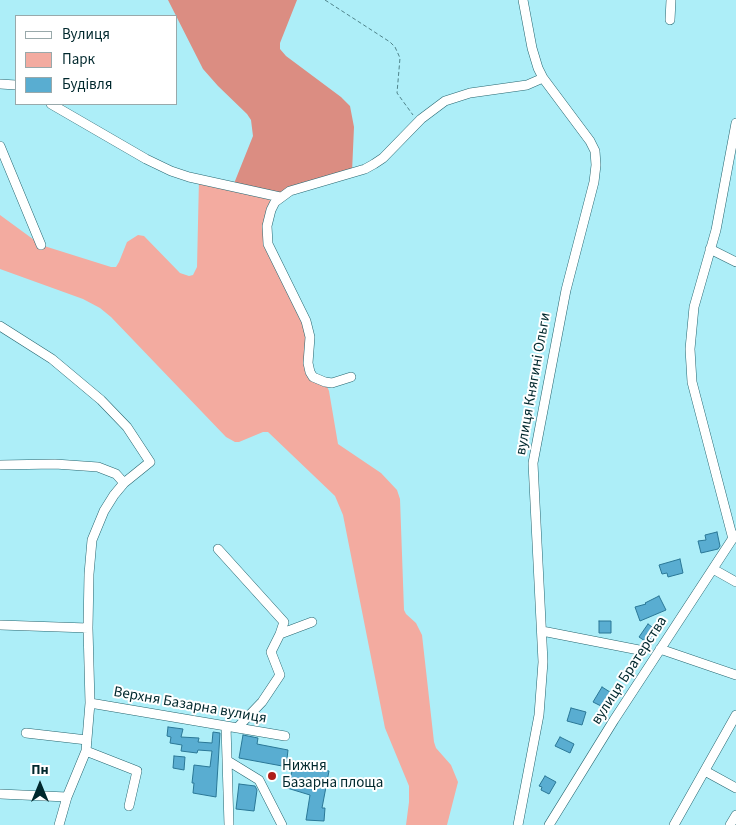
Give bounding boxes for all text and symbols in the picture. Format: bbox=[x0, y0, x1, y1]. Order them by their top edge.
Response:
legend bbox=[15, 15, 178, 105]
text: Вулиця bbox=[62, 24, 110, 45]
text: Парк bbox=[62, 49, 95, 70]
text: Будівля bbox=[62, 74, 112, 95]
street label: вулиця Княгині Ольги bbox=[513, 311, 555, 457]
street label: вулиця Братерства bbox=[588, 614, 672, 728]
street label: Верхня Базарна вулиця bbox=[112, 684, 268, 728]
place label: Нижня Базарна площа bbox=[282, 758, 383, 793]
north arrow bbox=[15, 760, 65, 810]
text: Пн bbox=[31, 760, 49, 780]
marker: Нижня Базарна площа bbox=[266, 770, 278, 782]

